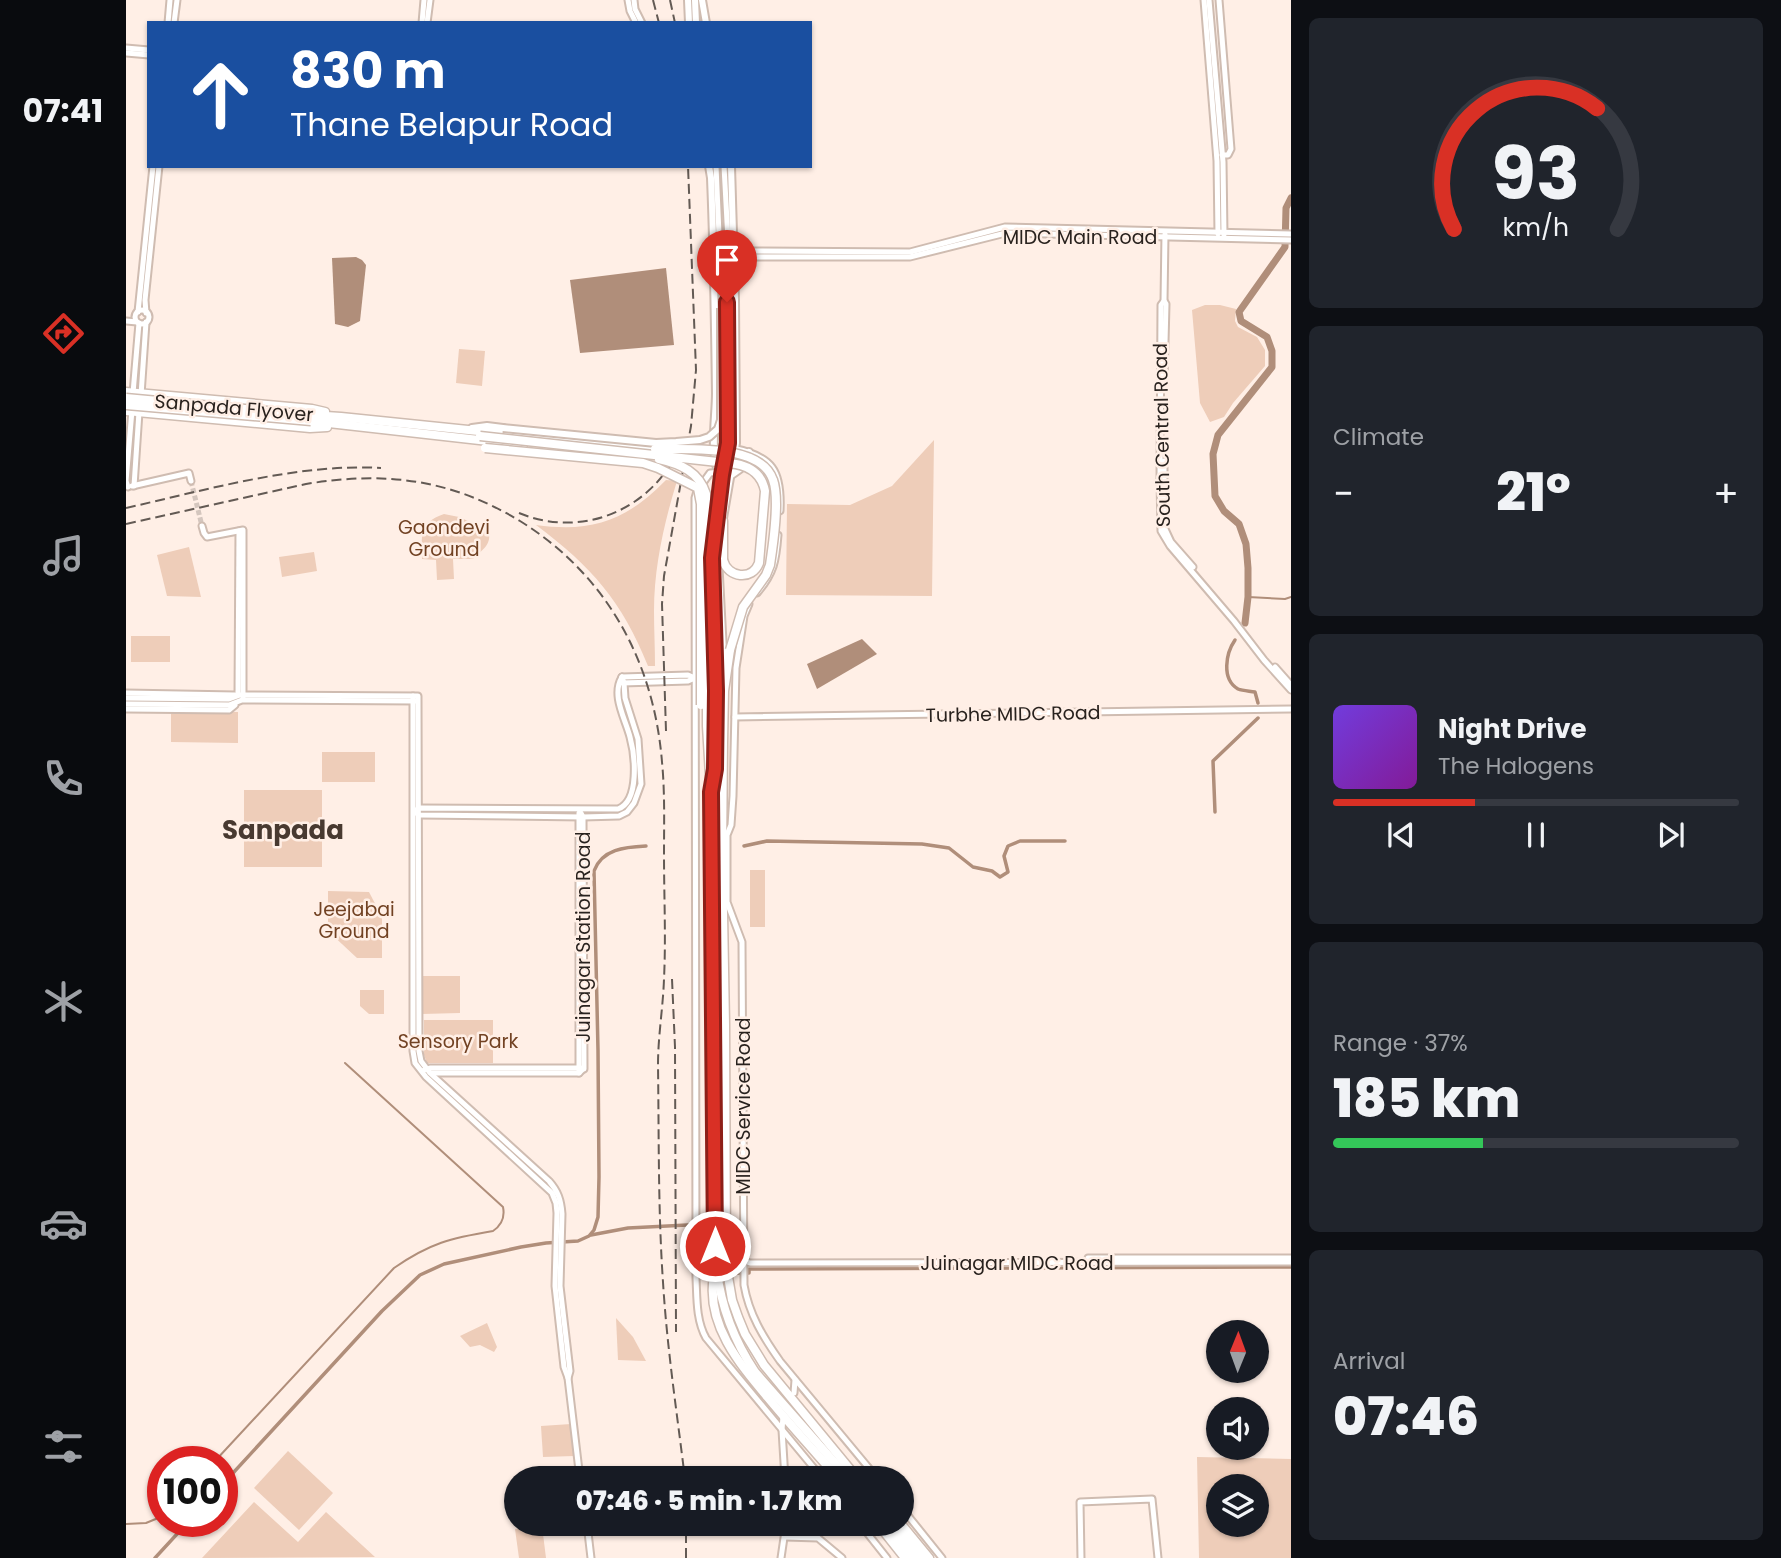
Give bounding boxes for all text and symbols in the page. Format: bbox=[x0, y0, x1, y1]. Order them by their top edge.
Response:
text: 830 m bbox=[290, 37, 446, 105]
icon: ahead bbox=[175, 49, 266, 140]
text: 07:41 bbox=[23, 88, 103, 133]
text: Thane Belapur Road bbox=[290, 102, 613, 147]
text: 93 bbox=[1492, 123, 1580, 224]
text: km/h bbox=[1503, 210, 1569, 245]
street label: MIDC Main Road bbox=[1003, 224, 1157, 251]
pin bbox=[697, 230, 757, 302]
icon: arrive bbox=[708, 241, 746, 279]
icon: directions bbox=[39, 309, 88, 358]
street label: South Central Road bbox=[1147, 343, 1177, 527]
street label: Sanpada Flyover bbox=[154, 388, 314, 428]
text: Climate bbox=[1333, 421, 1424, 453]
text: 21° bbox=[1496, 456, 1571, 529]
text: − bbox=[1333, 467, 1354, 520]
text: + bbox=[1713, 467, 1739, 520]
park label: Gaondevi Ground bbox=[398, 514, 490, 563]
icon: music bbox=[39, 531, 88, 580]
street label: Turbhe MIDC Road bbox=[925, 699, 1101, 729]
text: Night Drive bbox=[1438, 711, 1586, 747]
text: The Halogens bbox=[1438, 750, 1594, 782]
icon: phone bbox=[39, 754, 88, 803]
district label: Sanpada bbox=[222, 812, 344, 848]
icon: previous bbox=[1382, 816, 1420, 854]
icon: pause bbox=[1517, 816, 1555, 854]
icon: next bbox=[1652, 816, 1690, 854]
street label: Juinagar Station Road bbox=[570, 831, 597, 1043]
park label: Jeejabai Ground bbox=[313, 896, 395, 945]
icon: climate bbox=[39, 977, 88, 1026]
street label: MIDC Service Road bbox=[730, 1017, 757, 1195]
text: Range · 37% bbox=[1333, 1027, 1468, 1059]
park label: Sensory Park bbox=[398, 1028, 519, 1055]
text: 185 km bbox=[1333, 1062, 1520, 1135]
icon: car bbox=[39, 1199, 88, 1248]
position arrow bbox=[678, 1209, 752, 1283]
street label: Juinagar MIDC Road bbox=[920, 1250, 1114, 1277]
north arrow bbox=[1206, 1320, 1269, 1382]
map controls bbox=[1206, 1320, 1269, 1537]
text: Arrival bbox=[1333, 1345, 1405, 1377]
text: 07:46 bbox=[1333, 1380, 1479, 1453]
button: sound bbox=[1206, 1397, 1269, 1460]
icon: filters bbox=[39, 1422, 88, 1471]
speed limit sign: 100 bbox=[147, 1446, 238, 1537]
button: layers bbox=[1206, 1474, 1269, 1537]
text: 07:46 · 5 min · 1.7 km bbox=[576, 1483, 842, 1519]

